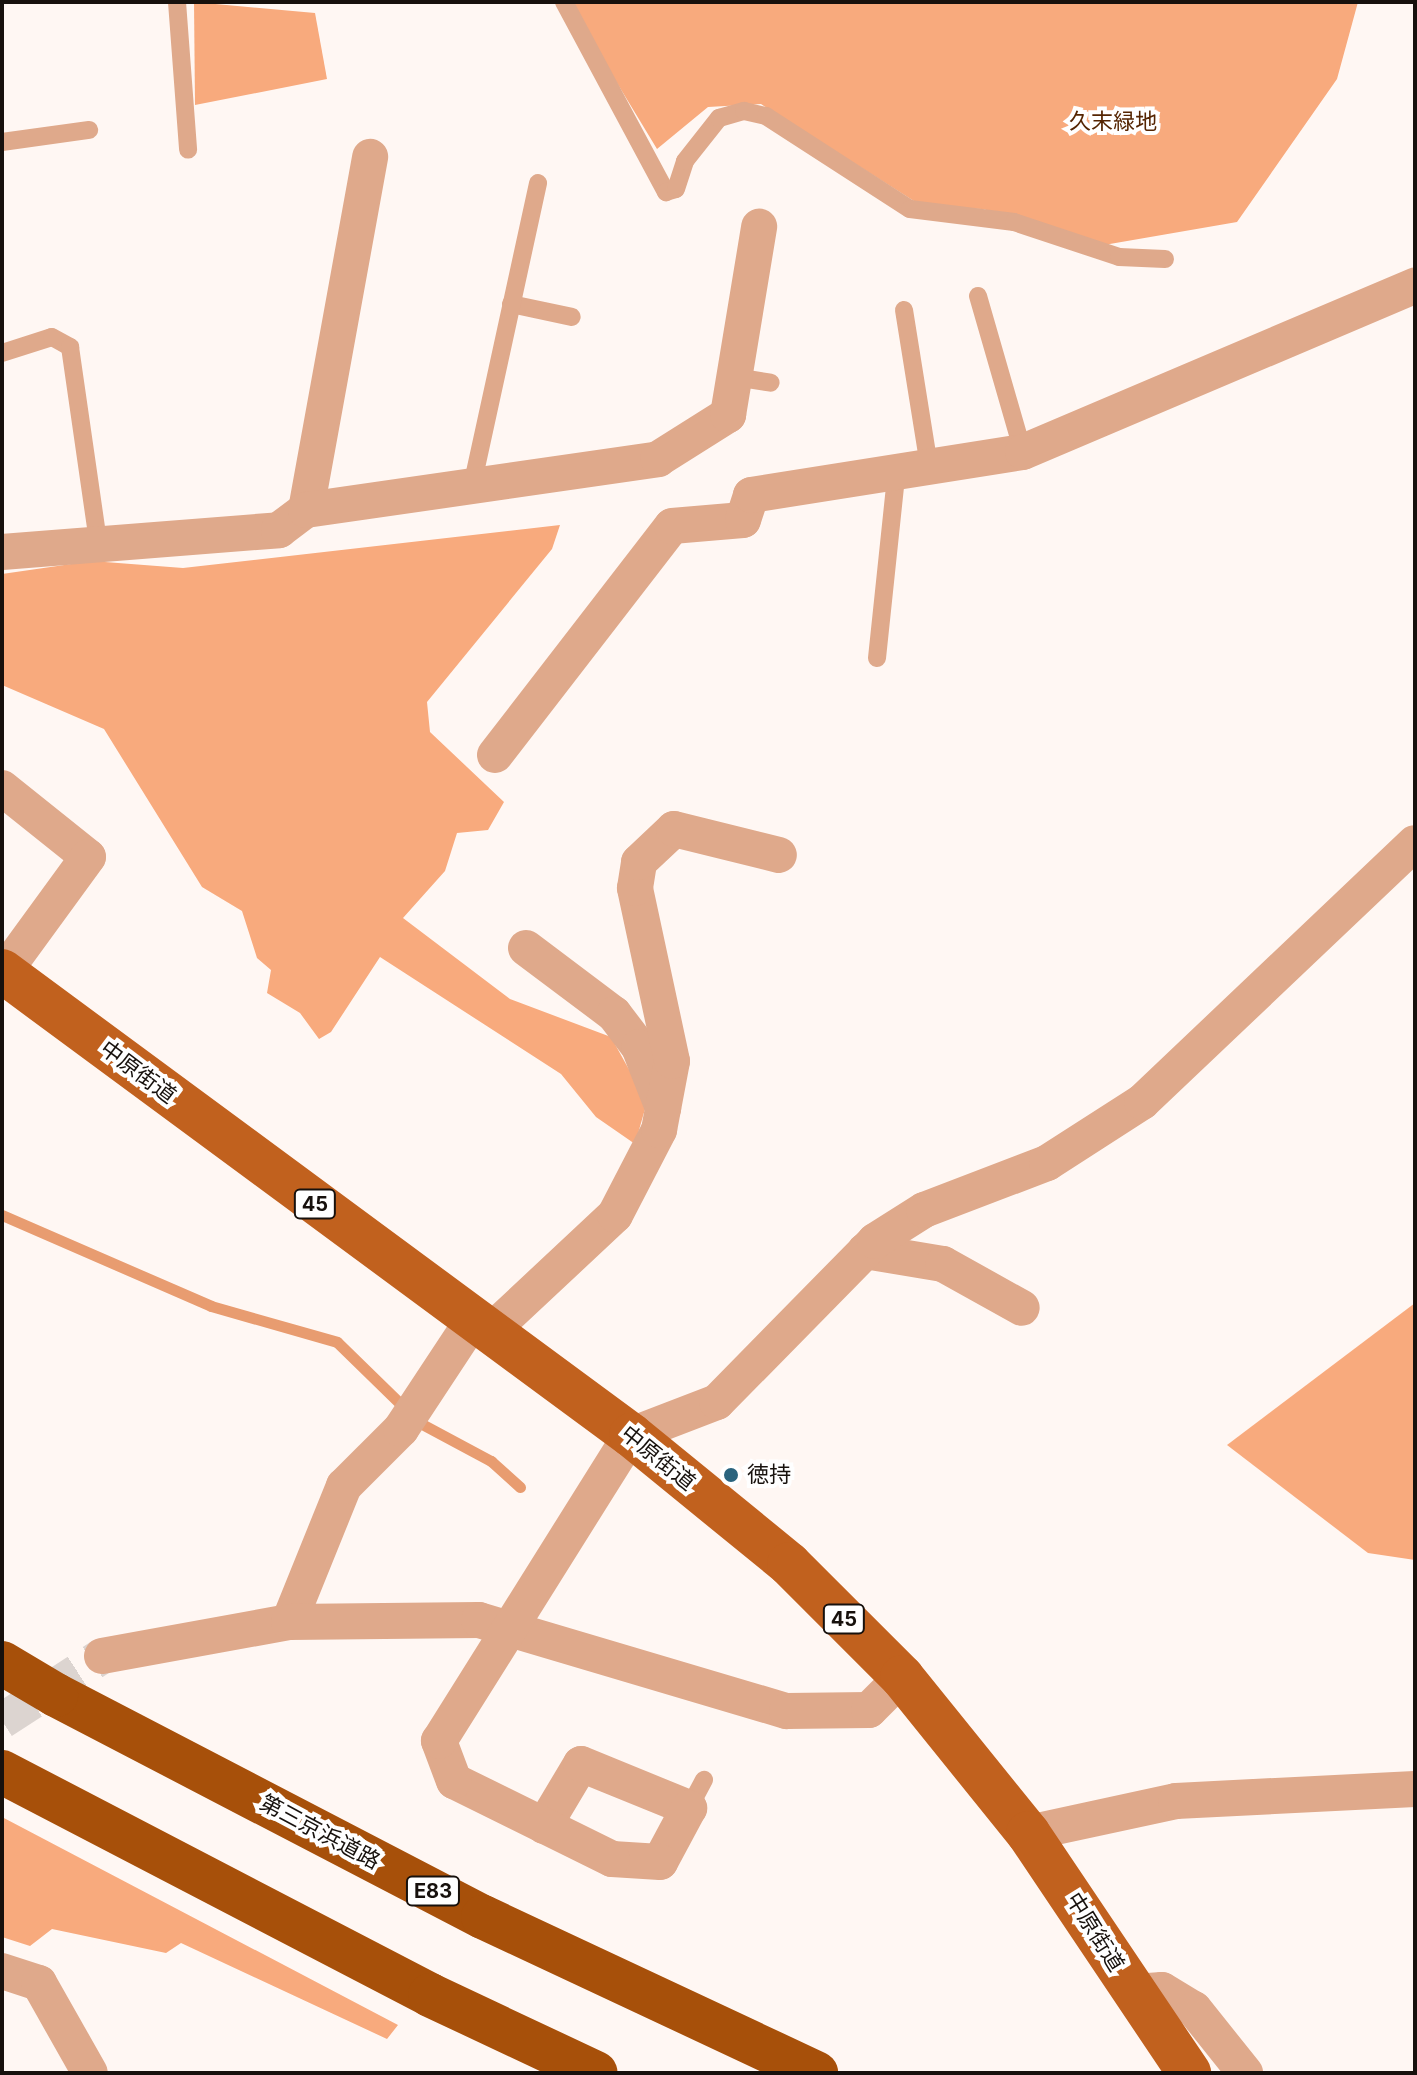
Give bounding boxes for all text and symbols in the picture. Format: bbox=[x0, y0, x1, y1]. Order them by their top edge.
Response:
park label: 久末緑地 bbox=[1069, 109, 1157, 135]
street label: 中原街道 bbox=[95, 1035, 181, 1109]
road number: 45 bbox=[293, 1188, 337, 1220]
street label: 中原街道 bbox=[615, 1420, 701, 1496]
place label: 徳持 bbox=[747, 1462, 791, 1488]
marker: 徳持 bbox=[722, 1466, 740, 1484]
road number: 45 bbox=[822, 1603, 866, 1635]
street label: 第三京浜道路 bbox=[256, 1789, 384, 1875]
road number: E83 bbox=[405, 1875, 461, 1907]
street label: 中原街道 bbox=[1060, 1888, 1130, 1976]

